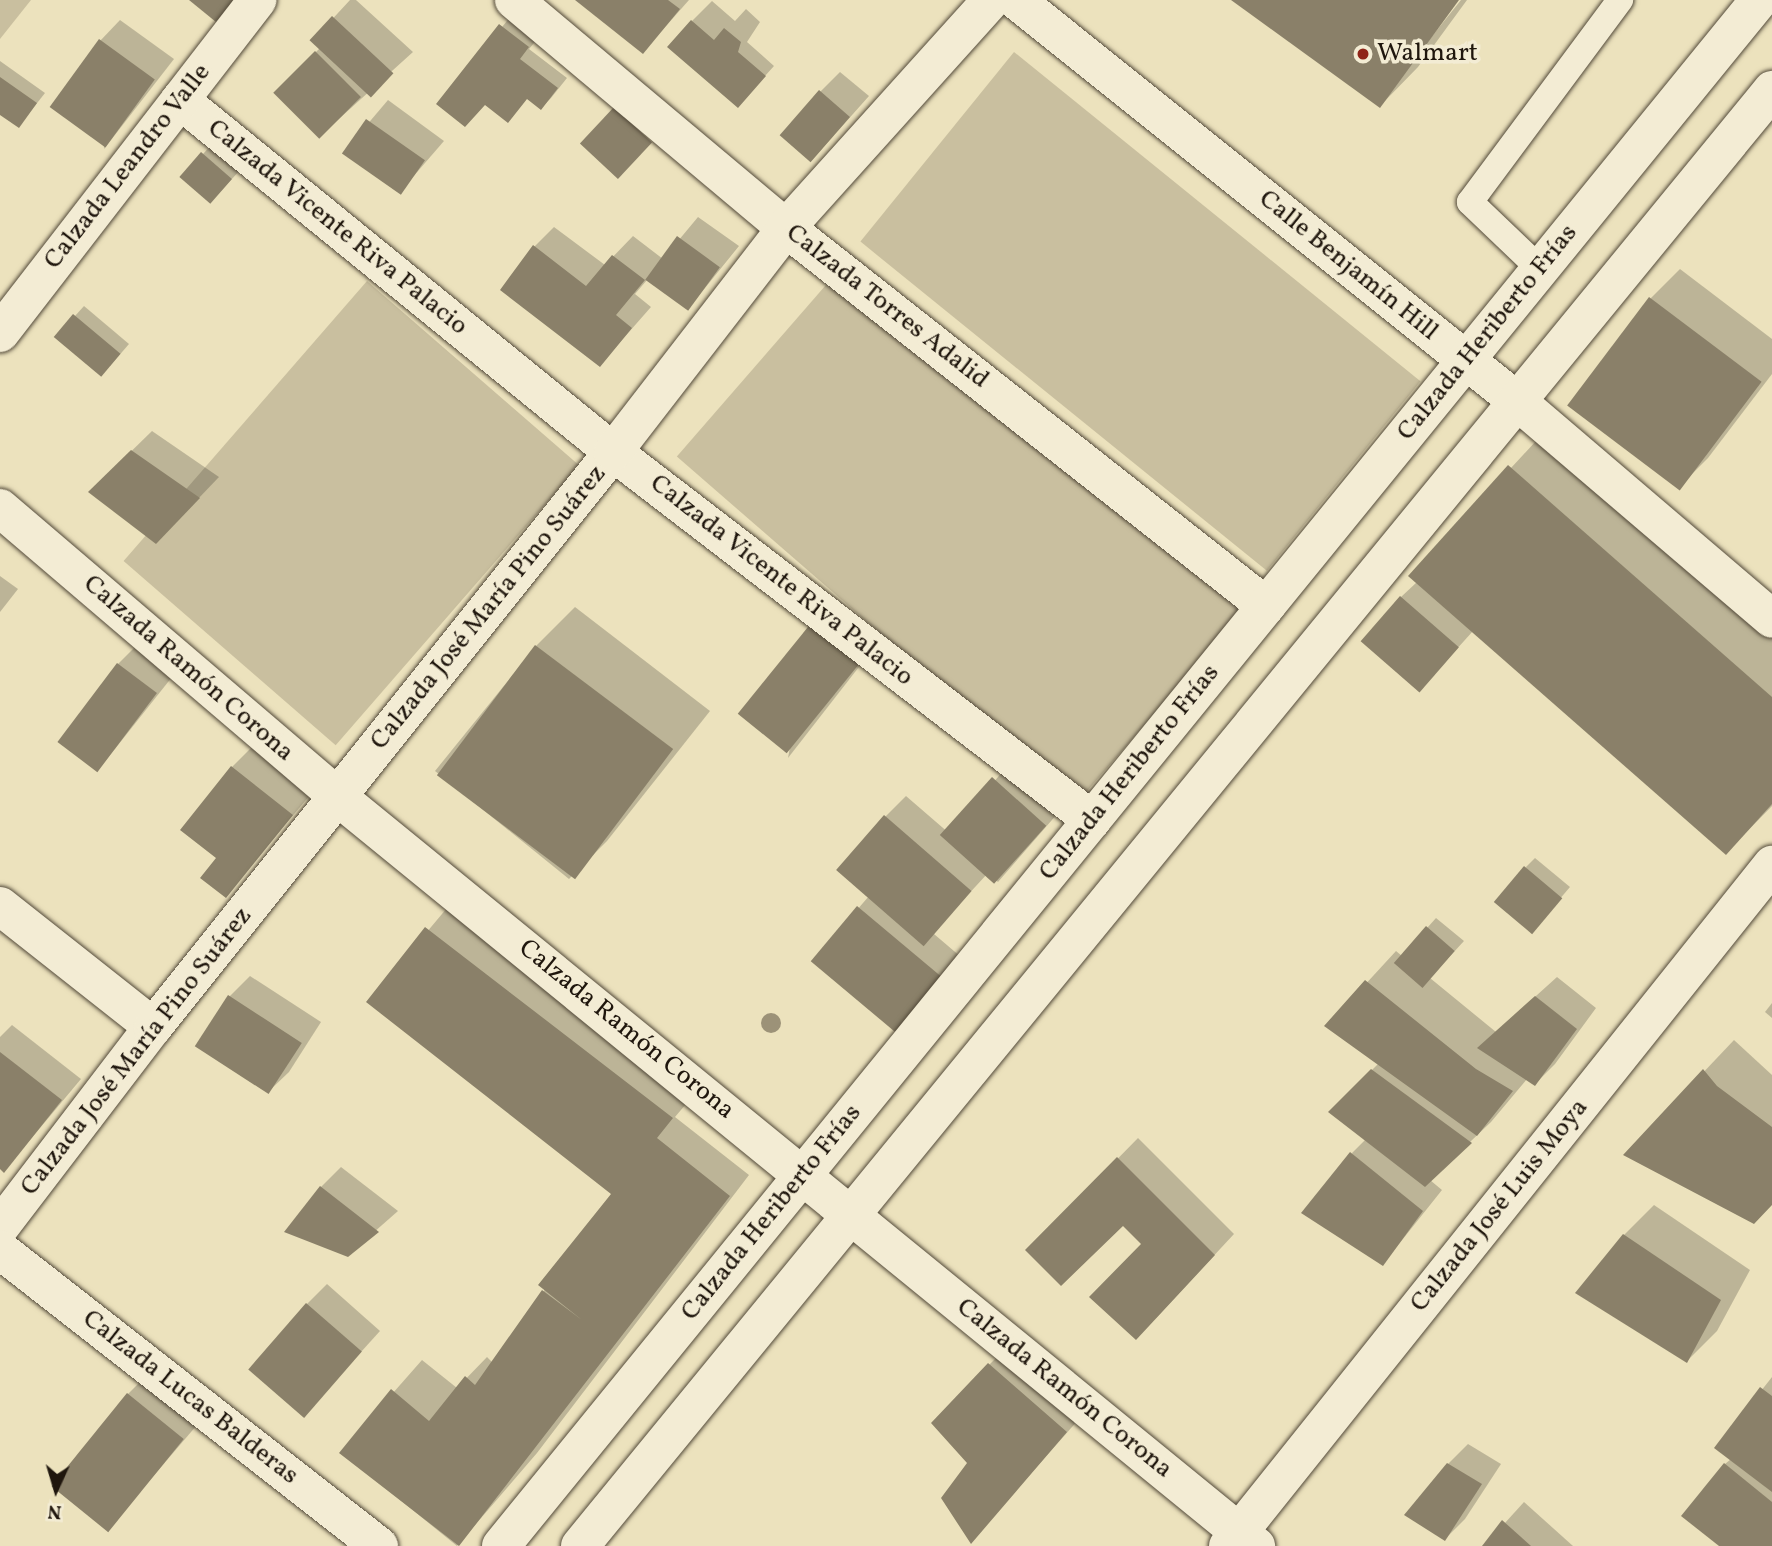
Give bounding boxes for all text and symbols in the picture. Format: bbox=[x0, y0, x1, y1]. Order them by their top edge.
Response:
place label: Walmart bbox=[1377, 38, 1478, 70]
marker: Walmart bbox=[1355, 46, 1371, 62]
street label: Calzada Leandro Valle bbox=[38, 58, 218, 276]
street label: Calzada Vicente Riva Palacio bbox=[200, 113, 474, 343]
street label: Calle Benjamín Hill bbox=[1252, 184, 1444, 348]
street label: Calzada Torres Adalid bbox=[779, 218, 995, 396]
street label: Calzada Heriberto Frías bbox=[1391, 219, 1585, 447]
street label: Calzada José María Pino Suárez bbox=[364, 459, 614, 757]
street label: Calzada Vicente Riva Palacio bbox=[643, 468, 919, 694]
street label: Calzada Ramón Corona bbox=[76, 569, 300, 769]
street label: Calzada Heriberto Frías bbox=[1033, 659, 1227, 887]
street label: Calzada José María Pino Suárez bbox=[15, 902, 259, 1202]
street label: Calzada Ramón Corona bbox=[512, 933, 740, 1127]
street label: Calzada José Luis Moya bbox=[1404, 1093, 1596, 1319]
street label: Calzada Heriberto Frías bbox=[675, 1099, 869, 1327]
street label: Calzada Ramón Corona bbox=[950, 1292, 1178, 1486]
street label: Calzada Lucas Balderas bbox=[76, 1304, 304, 1492]
north arrow bbox=[21, 1455, 91, 1525]
text: N bbox=[47, 1497, 62, 1524]

